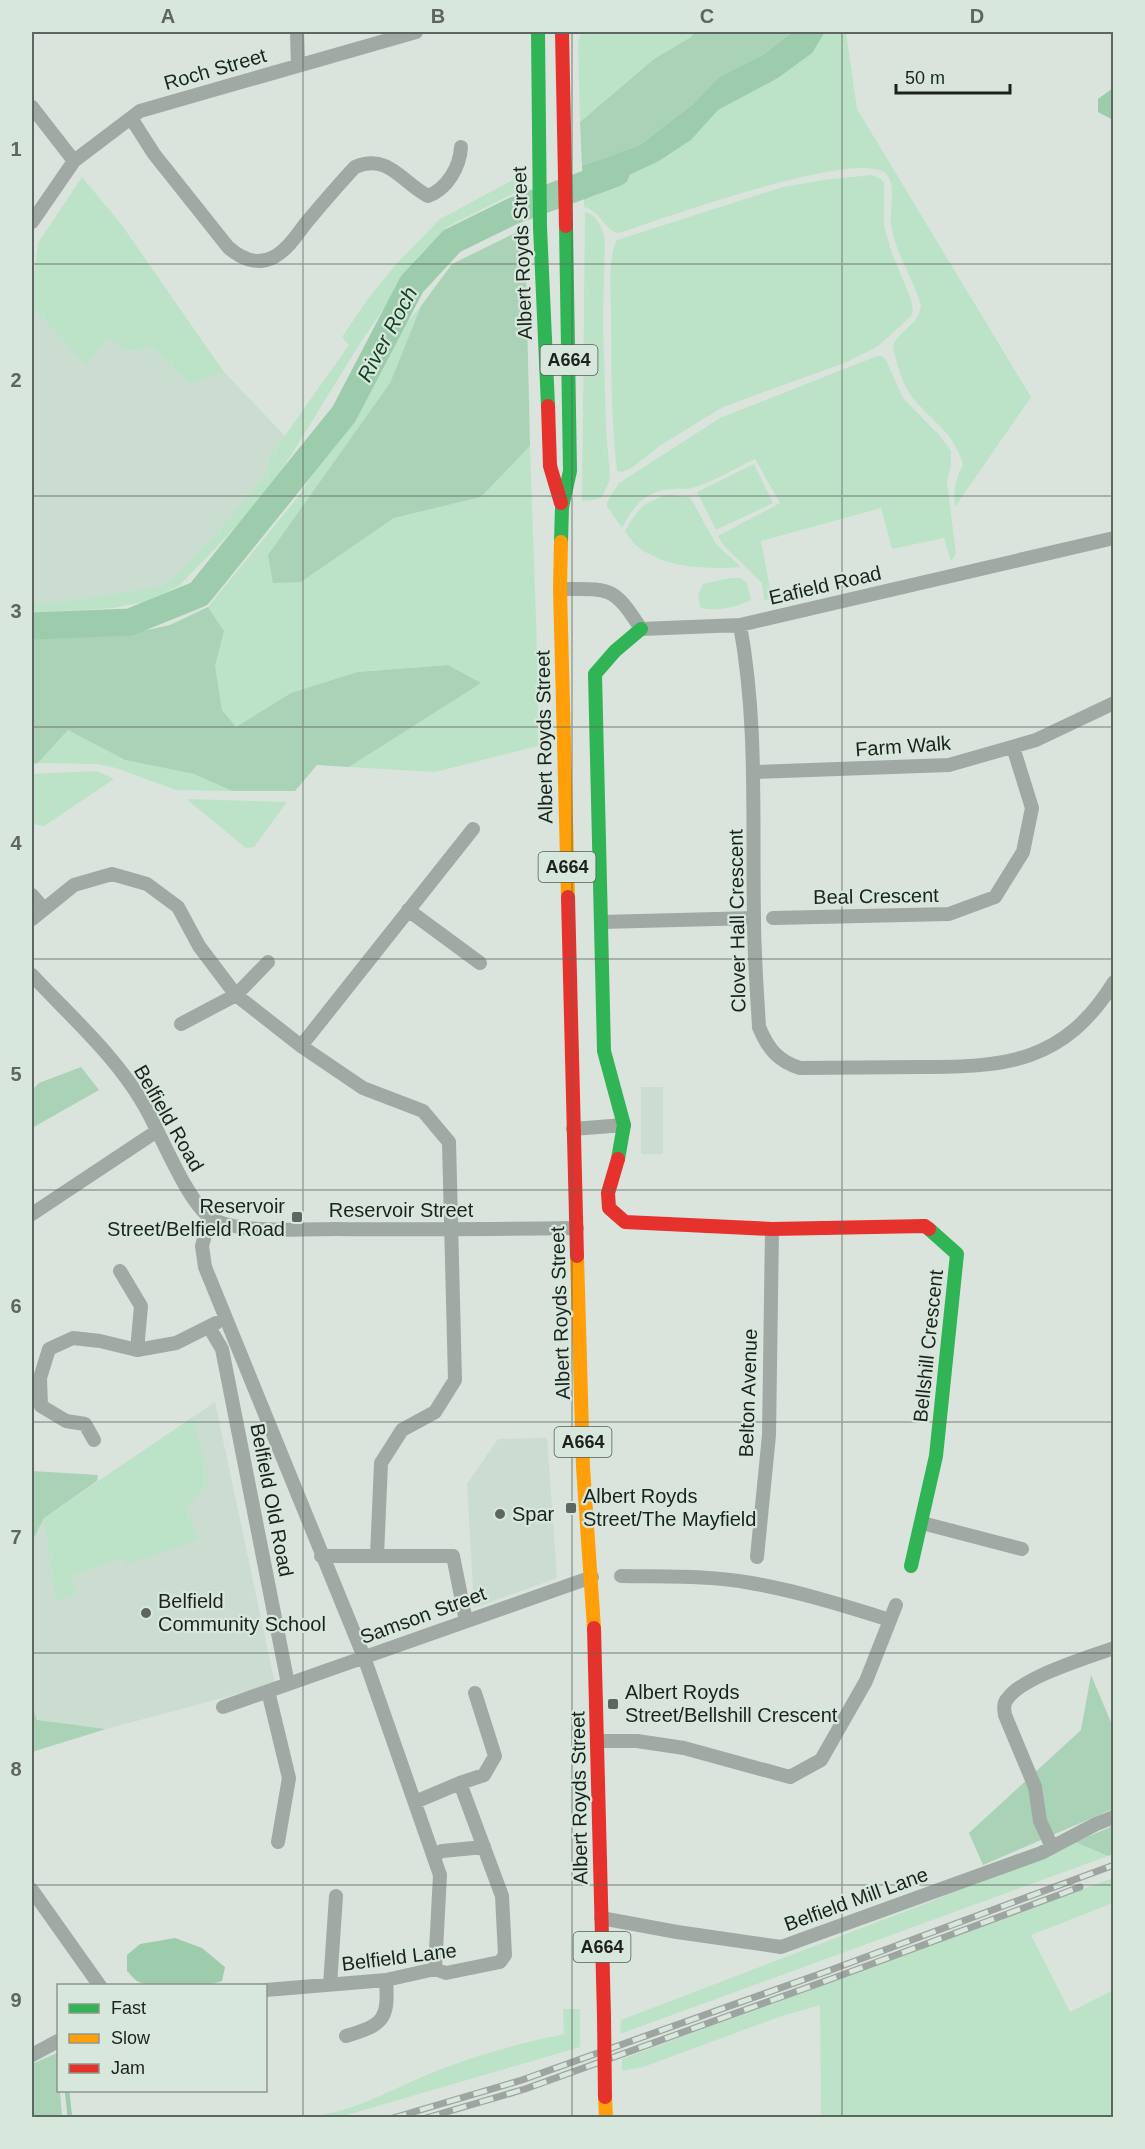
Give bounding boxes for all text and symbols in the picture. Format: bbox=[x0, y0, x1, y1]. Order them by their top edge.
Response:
text: A bbox=[161, 5, 175, 27]
text: B bbox=[431, 5, 445, 27]
text: C bbox=[700, 5, 714, 27]
text: D bbox=[970, 5, 984, 27]
street label: Roch Street bbox=[161, 44, 269, 94]
scale bar bbox=[896, 57, 1010, 95]
text: 50 m bbox=[905, 68, 945, 88]
text: 1 bbox=[10, 138, 22, 160]
street label: Albert Royds Street bbox=[508, 166, 536, 340]
water label: River Roch bbox=[352, 283, 422, 385]
road number: A664 bbox=[540, 345, 598, 375]
text: 2 bbox=[10, 369, 22, 391]
street label: Eafield Road bbox=[767, 561, 883, 609]
text: 3 bbox=[10, 600, 22, 622]
street label: Albert Royds Street bbox=[531, 650, 557, 824]
street label: Farm Walk bbox=[854, 732, 953, 760]
street label: Clover Hall Crescent bbox=[724, 829, 750, 1013]
text: 4 bbox=[10, 832, 22, 854]
road number: A664 bbox=[538, 852, 596, 882]
street label: Beal Crescent bbox=[813, 884, 939, 908]
street label: Belfield Road bbox=[130, 1061, 208, 1175]
text: 5 bbox=[10, 1063, 22, 1085]
place label: Reservoir Street/Belfield Road bbox=[107, 1195, 285, 1240]
street label: Reservoir Street bbox=[329, 1199, 474, 1221]
marker: Reservoir Street/Belfield Road bbox=[290, 1210, 304, 1224]
street label: Albert Royds Street bbox=[546, 1226, 574, 1400]
street label: Bellshill Crescent bbox=[909, 1268, 947, 1423]
text: 6 bbox=[10, 1295, 22, 1317]
street label: Belton Avenue bbox=[735, 1328, 761, 1458]
street label: Belfield Old Road bbox=[246, 1422, 298, 1578]
road number: A664 bbox=[554, 1427, 612, 1457]
place label: Albert Royds Street/The Mayfield bbox=[583, 1485, 756, 1530]
marker: Albert Royds Street/The Mayfield bbox=[564, 1501, 578, 1515]
place label: Spar bbox=[512, 1503, 555, 1525]
marker: Spar bbox=[493, 1507, 507, 1521]
text: 7 bbox=[10, 1526, 22, 1548]
street label: Samson Street bbox=[357, 1582, 489, 1648]
place label: Belfield Community School bbox=[158, 1590, 326, 1635]
marker: Belfield Community School bbox=[139, 1606, 153, 1620]
place label: Albert Royds Street/Bellshill Crescent bbox=[625, 1681, 838, 1726]
marker: Albert Royds Street/Bellshill Crescent bbox=[606, 1697, 620, 1711]
street label: Albert Royds Street bbox=[566, 1711, 592, 1885]
text: 8 bbox=[10, 1758, 22, 1780]
street label: Belfield Mill Lane bbox=[781, 1863, 931, 1935]
road number: A664 bbox=[574, 1932, 630, 1962]
street label: Belfield Lane bbox=[340, 1939, 458, 1975]
legend bbox=[57, 1984, 267, 2092]
text: 9 bbox=[10, 1989, 22, 2011]
text: Fast bbox=[111, 1998, 146, 2018]
text: Slow bbox=[111, 2028, 151, 2048]
text: Jam bbox=[111, 2058, 145, 2078]

